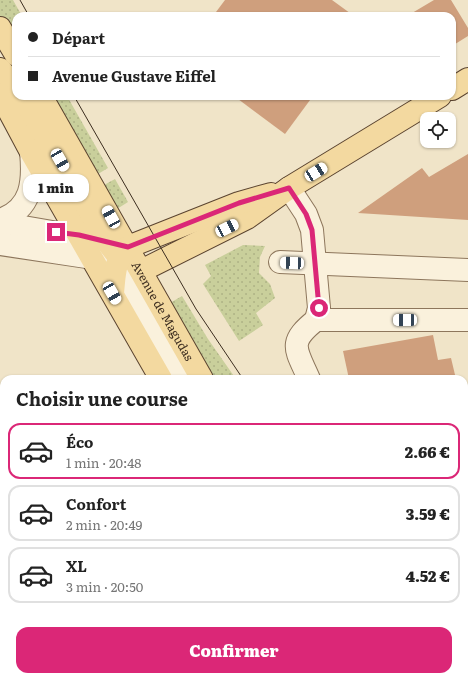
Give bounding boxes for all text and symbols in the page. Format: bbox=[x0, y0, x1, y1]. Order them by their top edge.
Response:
text: Départ bbox=[52, 26, 105, 49]
text: Avenue Gustave Eiffel bbox=[52, 64, 216, 87]
map controls bbox=[420, 112, 456, 148]
button: locate bbox=[420, 112, 456, 148]
car bbox=[49, 147, 71, 173]
car bbox=[303, 161, 329, 183]
callout: 1 min bbox=[23, 174, 89, 202]
text: 1 min bbox=[38, 178, 74, 197]
car bbox=[100, 204, 122, 230]
car bbox=[214, 217, 240, 239]
route end bbox=[47, 223, 65, 241]
street label: Avenue de Magudas bbox=[128, 257, 199, 364]
car bbox=[280, 257, 304, 269]
car bbox=[101, 280, 123, 306]
route start bbox=[310, 299, 328, 317]
car bbox=[393, 314, 417, 326]
text: Choisir une course bbox=[16, 385, 188, 412]
text: Éco bbox=[66, 430, 93, 453]
icon: car bbox=[18, 433, 54, 469]
text: 2.66 € bbox=[405, 440, 450, 463]
text: 1 min · 20:48 bbox=[66, 453, 141, 472]
text: Confort bbox=[66, 492, 126, 515]
icon: car bbox=[18, 495, 54, 531]
text: 3.59 € bbox=[406, 502, 450, 525]
text: 2 min · 20:49 bbox=[66, 515, 142, 534]
text: XL bbox=[66, 554, 87, 577]
icon: car bbox=[18, 557, 54, 593]
text: 4.52 € bbox=[405, 564, 450, 587]
text: 3 min · 20:50 bbox=[66, 577, 143, 596]
button: Confirmer bbox=[16, 627, 452, 673]

